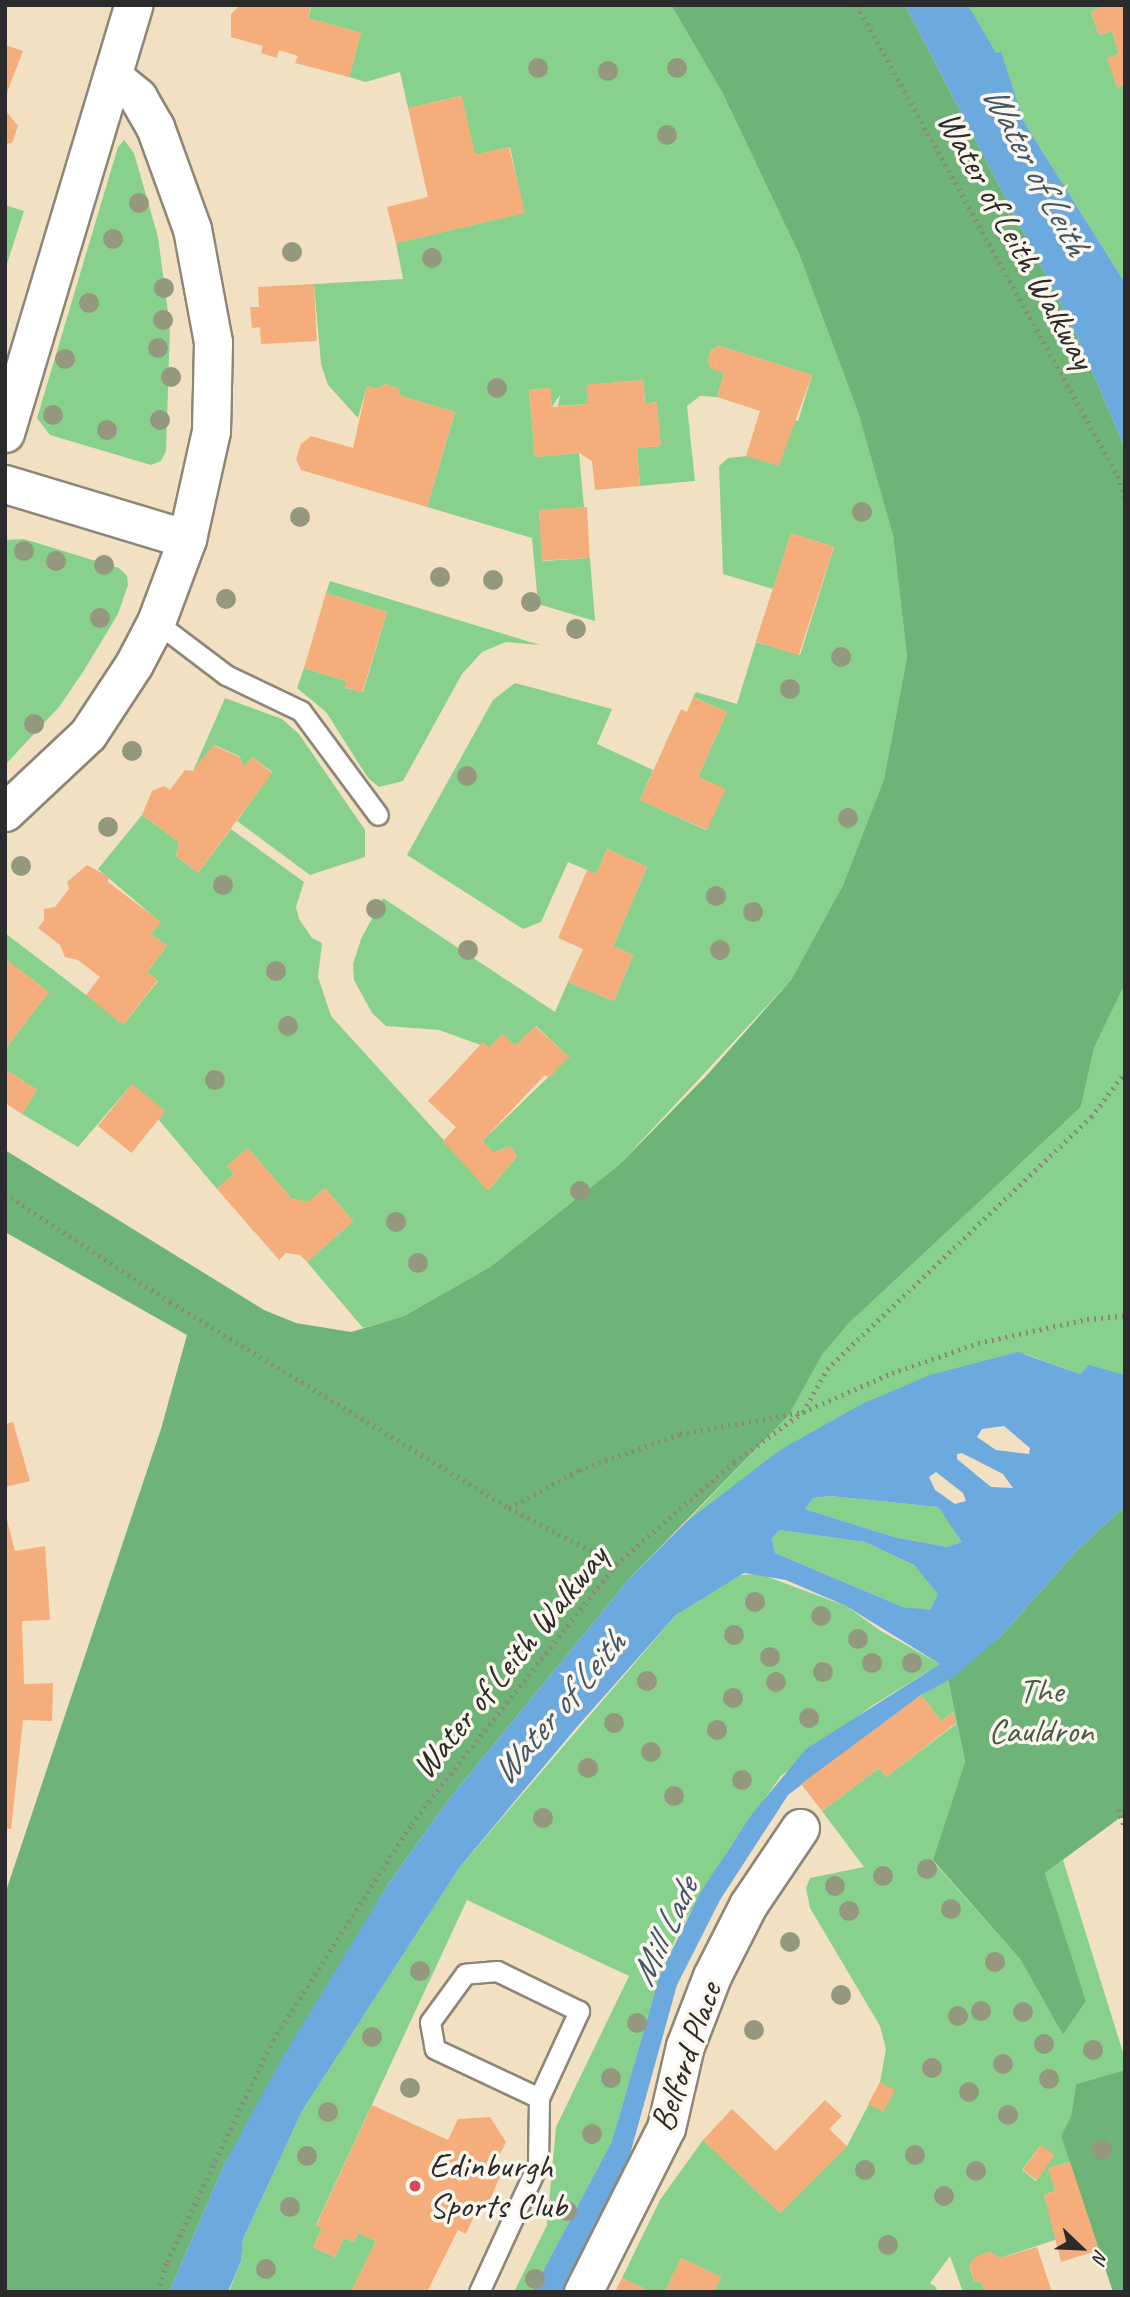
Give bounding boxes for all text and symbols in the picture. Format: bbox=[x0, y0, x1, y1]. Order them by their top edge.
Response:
water label: Water of Leith bbox=[973, 78, 1099, 262]
street label: Water of Leith Walkway bbox=[928, 104, 1104, 376]
street label: Water of Leith Walkway bbox=[403, 1537, 617, 1787]
water label: Water of Leith bbox=[481, 1623, 635, 1793]
park label: The Cauldron bbox=[988, 1670, 1094, 1752]
water label: Mill Lade bbox=[620, 1871, 708, 1993]
street label: Belford Place bbox=[641, 1977, 731, 2137]
place label: Edinburgh Sports Club bbox=[429, 2145, 567, 2227]
marker: Edinburgh Sports Club bbox=[407, 2178, 423, 2194]
north arrow bbox=[1046, 2213, 1116, 2283]
text: N bbox=[1087, 2246, 1114, 2266]

